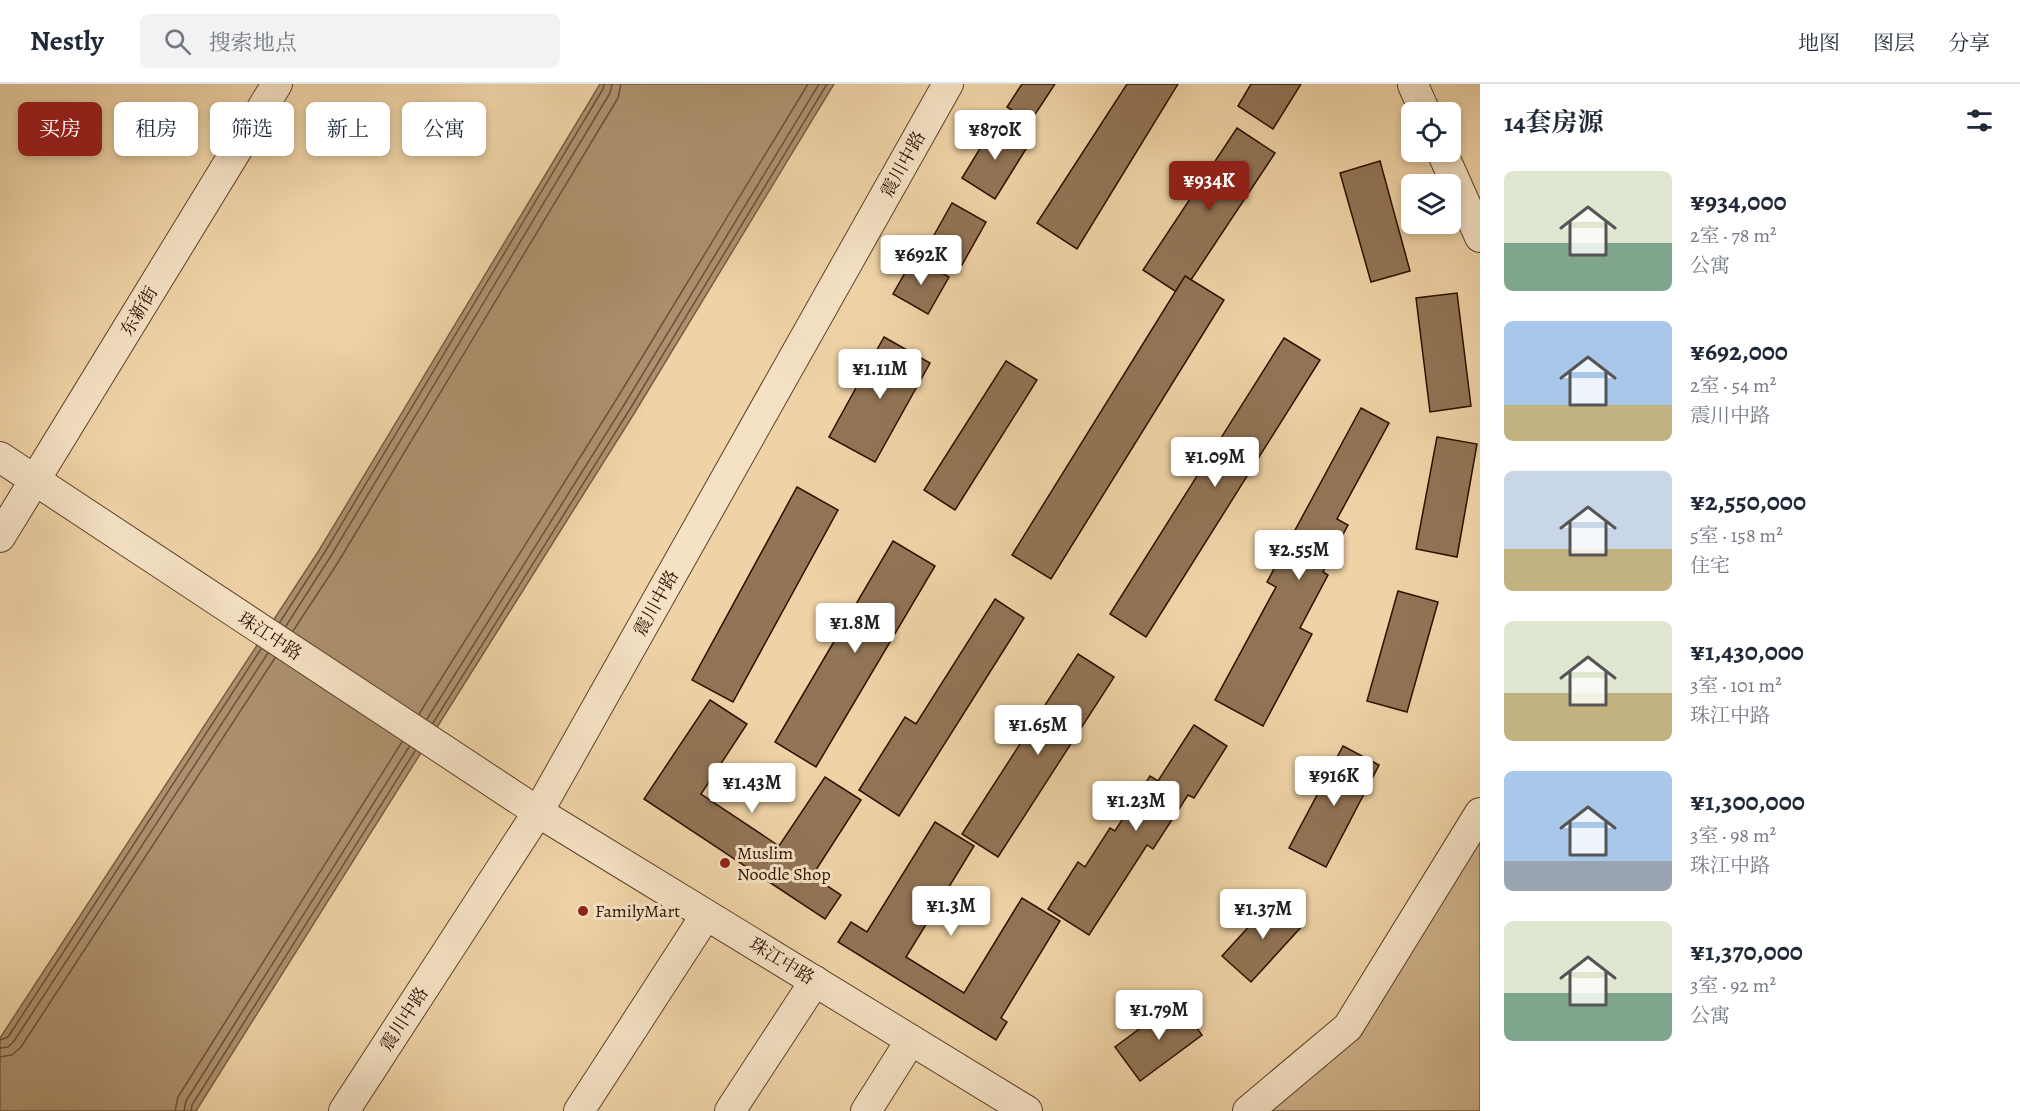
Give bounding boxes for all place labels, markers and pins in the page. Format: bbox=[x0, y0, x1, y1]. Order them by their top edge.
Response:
pin: ¥870K bbox=[953, 110, 1037, 161]
pin: ¥934K bbox=[1167, 161, 1251, 212]
pin: ¥692K bbox=[879, 235, 963, 286]
pin: ¥1.11M bbox=[831, 349, 929, 400]
pin: ¥1.09M bbox=[1166, 437, 1264, 488]
pin: ¥2.55M bbox=[1250, 530, 1348, 581]
pin: ¥1.8M bbox=[813, 603, 897, 654]
pin: ¥1.65M bbox=[989, 705, 1087, 756]
pin: ¥916K bbox=[1292, 756, 1376, 807]
pin: ¥1.43M bbox=[703, 763, 801, 814]
pin: ¥1.23M bbox=[1087, 781, 1185, 832]
place label: Muslim Noodle Shop bbox=[737, 841, 831, 886]
marker: Muslim Noodle Shop bbox=[718, 856, 732, 870]
pin: ¥1.3M bbox=[909, 886, 993, 937]
pin: ¥1.37M bbox=[1214, 889, 1312, 940]
place label: FamilyMart bbox=[595, 899, 680, 923]
marker: FamilyMart bbox=[576, 904, 590, 918]
pin: ¥1.79M bbox=[1110, 990, 1208, 1041]

